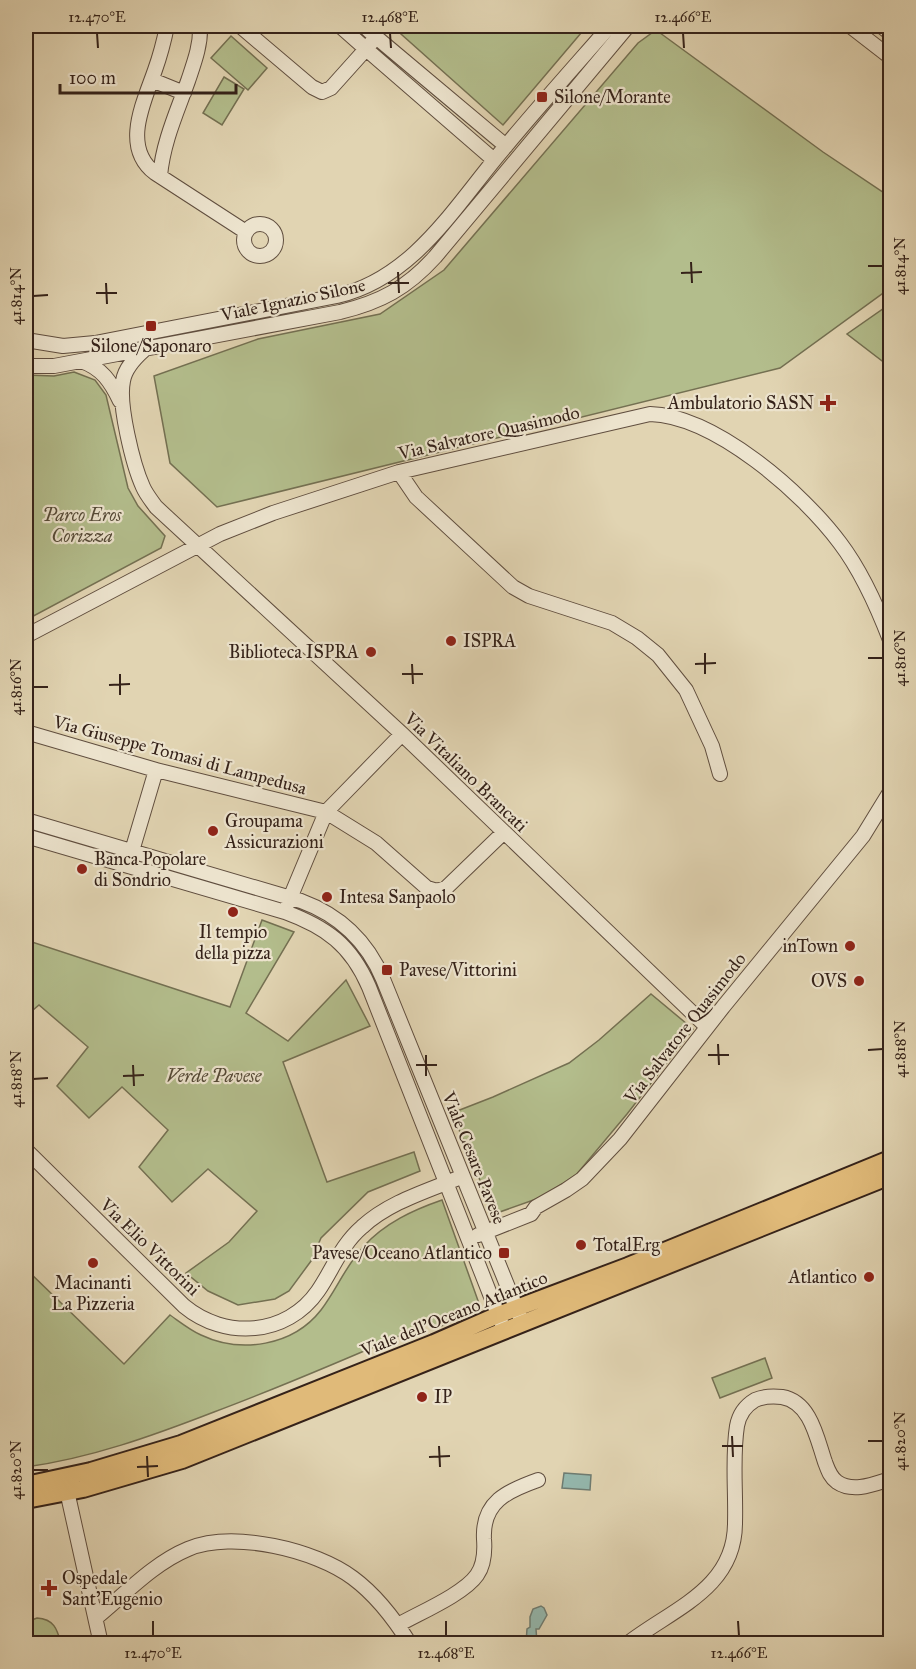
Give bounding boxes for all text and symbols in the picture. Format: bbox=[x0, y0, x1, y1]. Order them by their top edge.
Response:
text: 12.470°E bbox=[68, 8, 126, 26]
text: 12.468°E bbox=[361, 8, 419, 26]
text: 12.466°E bbox=[655, 8, 712, 26]
scale bar bbox=[60, 57, 236, 95]
text: 100 m bbox=[69, 67, 116, 89]
place label: Silone/Morante bbox=[554, 86, 671, 108]
marker: Silone/Morante bbox=[535, 90, 549, 104]
text: 41.814°N bbox=[891, 237, 909, 295]
text: 41.814°N bbox=[7, 267, 25, 325]
street label: Viale Ignazio Silone bbox=[218, 274, 368, 327]
marker: Silone/Saponaro bbox=[144, 319, 158, 333]
place label: Silone/Saponaro bbox=[91, 335, 211, 357]
place label: Ambulatorio SASN bbox=[667, 392, 814, 414]
marker: Ambulatorio SASN bbox=[819, 394, 837, 412]
street label: Via Salvatore Quasimodo bbox=[395, 401, 582, 465]
park label: Parco Eros Corizza bbox=[42, 504, 122, 547]
text: 41.816°N bbox=[891, 629, 909, 687]
place label: ISPRA bbox=[463, 630, 516, 652]
marker: ISPRA bbox=[444, 634, 458, 648]
place label: Biblioteca ISPRA bbox=[229, 641, 359, 663]
marker: Biblioteca ISPRA bbox=[364, 645, 378, 659]
text: 41.816°N bbox=[7, 658, 25, 716]
street label: Via Vitaliano Brancati bbox=[399, 707, 532, 837]
street label: Via Giuseppe Tomasi di Lampedusa bbox=[50, 710, 309, 800]
place label: Groupama Assicurazioni bbox=[224, 810, 324, 853]
marker: Groupama Assicurazioni bbox=[206, 824, 220, 838]
place label: Banca Popolare di Sondrio bbox=[94, 848, 206, 891]
marker: Banca Popolare di Sondrio bbox=[75, 862, 89, 876]
place label: Intesa Sanpaolo bbox=[339, 886, 456, 908]
marker: Intesa Sanpaolo bbox=[320, 890, 334, 904]
marker: Il tempio della pizza bbox=[226, 905, 240, 919]
place label: Il tempio della pizza bbox=[195, 921, 271, 964]
place label: inTown bbox=[782, 935, 838, 957]
marker: inTown bbox=[843, 939, 857, 953]
street label: Via Salvatore Quasimodo bbox=[619, 948, 751, 1109]
place label: Pavese/Vittorini bbox=[399, 959, 517, 981]
marker: Pavese/Vittorini bbox=[380, 963, 394, 977]
place label: OVS bbox=[811, 970, 847, 992]
marker: OVS bbox=[852, 974, 866, 988]
text: 41.818°N bbox=[891, 1020, 909, 1078]
text: 41.818°N bbox=[7, 1050, 25, 1108]
park label: Verde Pavese bbox=[167, 1065, 263, 1087]
street label: Viale Cesare Pavese bbox=[437, 1088, 511, 1227]
street label: Via Elio Vittorini bbox=[95, 1193, 205, 1300]
place label: TotalErg bbox=[593, 1234, 661, 1257]
marker: TotalErg bbox=[574, 1238, 588, 1252]
place label: Pavese/Oceano Atlantico bbox=[312, 1242, 492, 1264]
marker: Pavese/Oceano Atlantico bbox=[497, 1246, 511, 1260]
marker: Macinanti La Pizzeria bbox=[86, 1256, 100, 1270]
street label: Viale dell'Oceano Atlantico bbox=[356, 1266, 551, 1362]
place label: Atlantico bbox=[787, 1266, 857, 1288]
marker: Atlantico bbox=[862, 1270, 876, 1284]
place label: Macinanti La Pizzeria bbox=[51, 1272, 135, 1315]
place label: IP bbox=[434, 1386, 452, 1408]
marker: IP bbox=[415, 1390, 429, 1404]
text: 41.820°N bbox=[891, 1411, 909, 1471]
text: 41.820°N bbox=[7, 1440, 25, 1500]
place label: Ospedale Sant'Eugenio bbox=[62, 1567, 163, 1611]
marker: Ospedale Sant'Eugenio bbox=[40, 1579, 58, 1597]
text: 12.470°E bbox=[124, 1644, 182, 1662]
text: 12.468°E bbox=[417, 1644, 475, 1662]
text: 12.466°E bbox=[711, 1644, 768, 1662]

